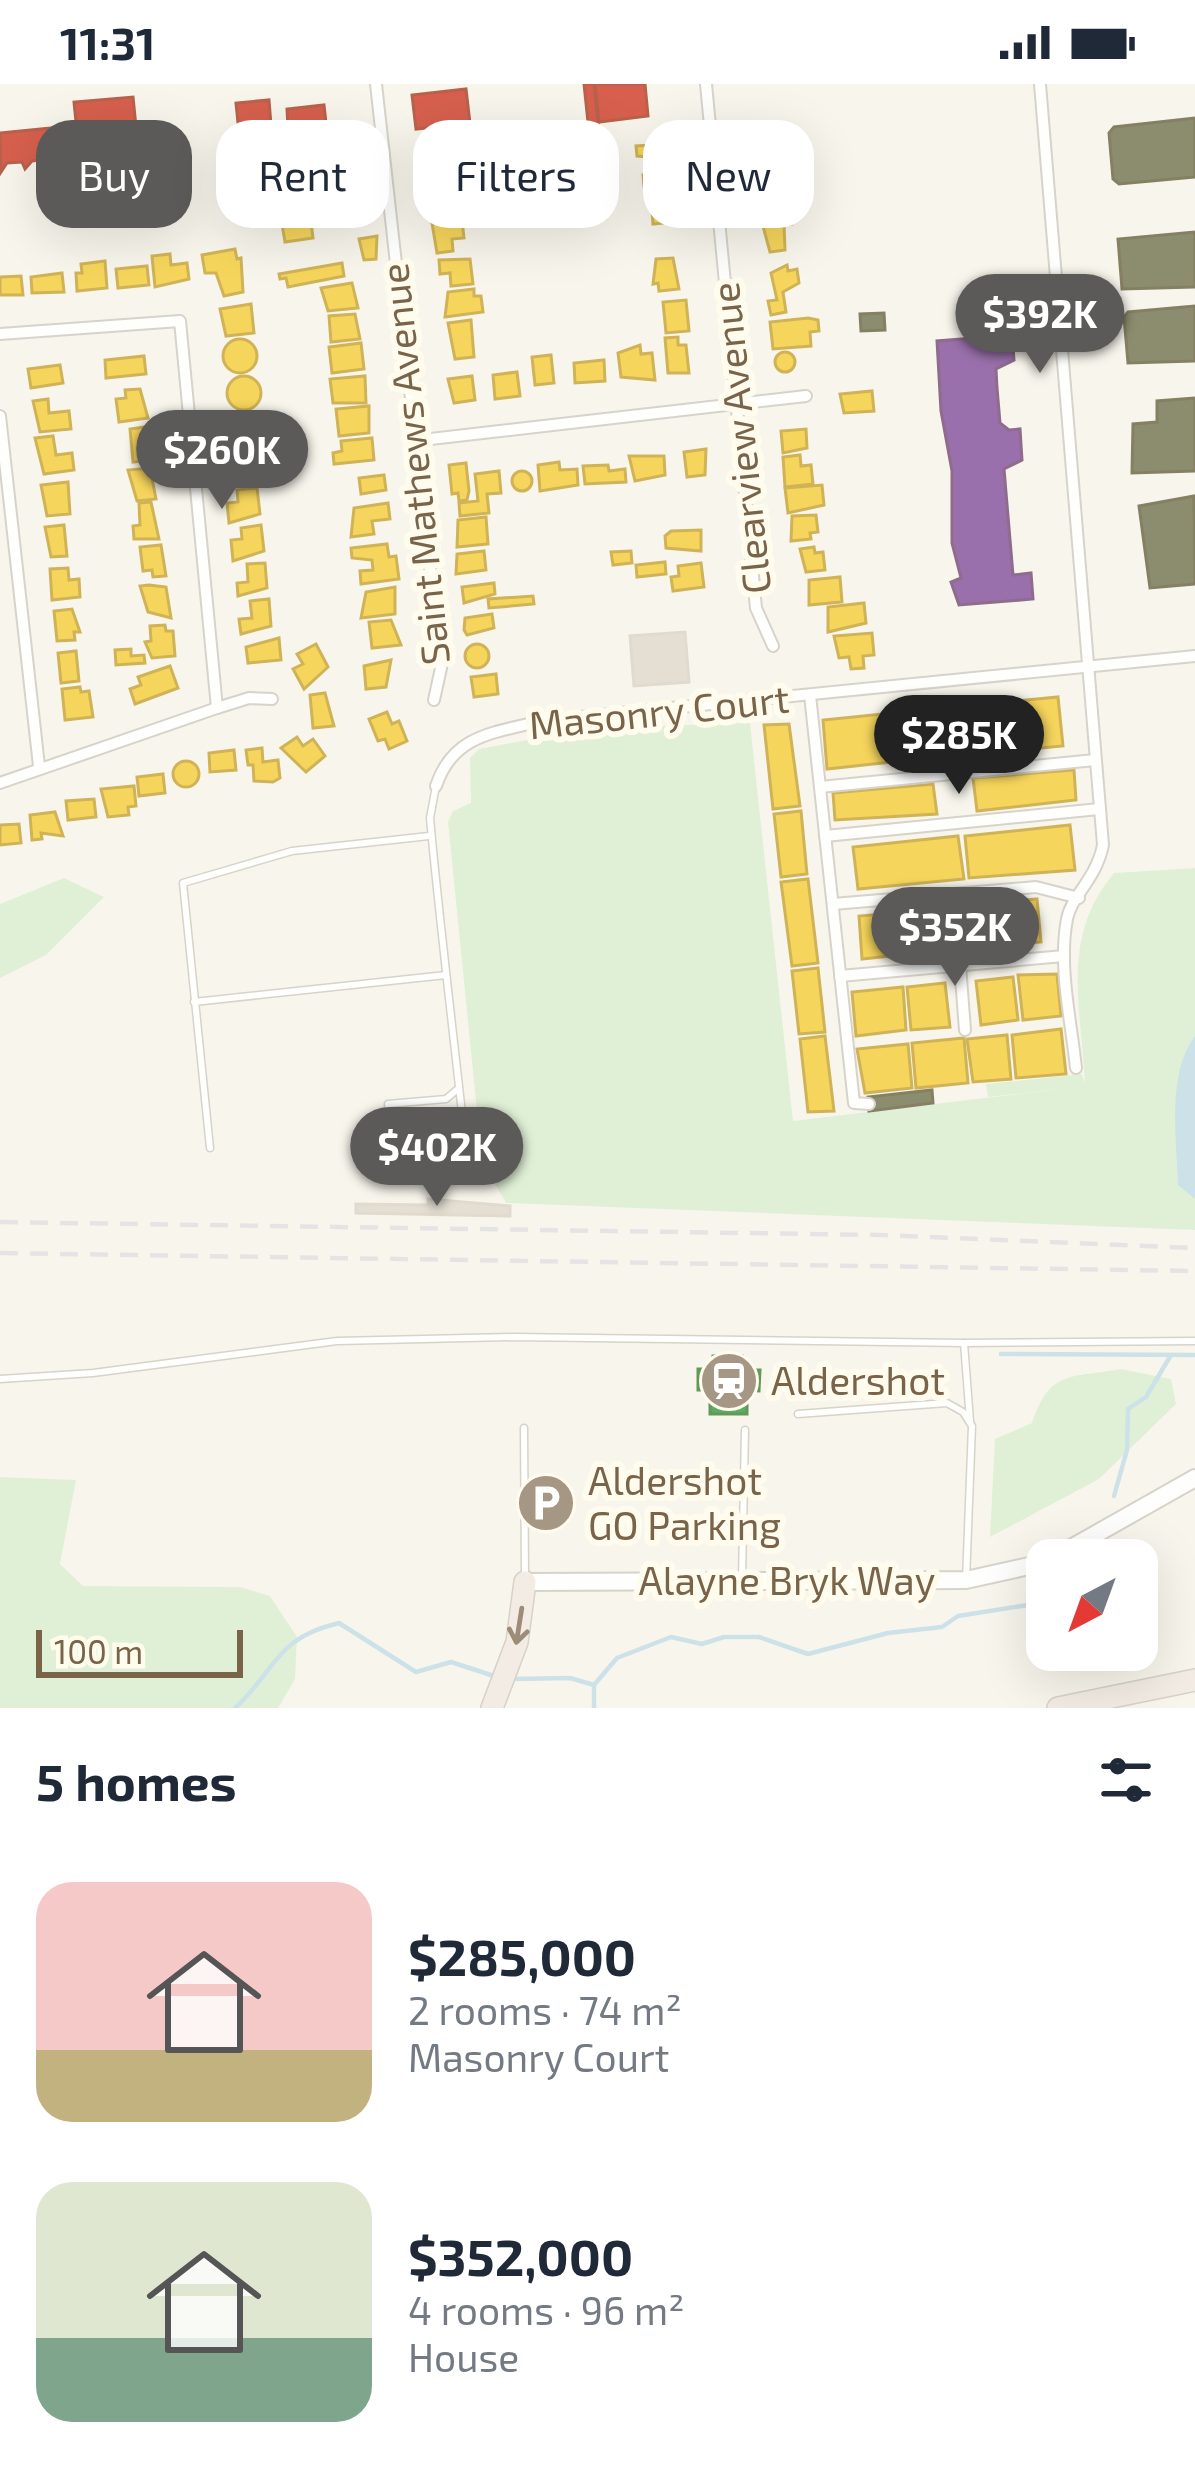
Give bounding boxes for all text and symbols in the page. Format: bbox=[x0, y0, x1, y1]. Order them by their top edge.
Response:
text: 11:31 bbox=[60, 15, 155, 69]
chip: Buy bbox=[36, 120, 192, 228]
chip: Rent bbox=[216, 120, 389, 228]
chip: Filters bbox=[413, 120, 619, 228]
chip: New bbox=[643, 120, 814, 228]
street label: Saint Mathews Avenue bbox=[369, 261, 458, 667]
pin: $392K bbox=[956, 274, 1124, 376]
street label: Clearview Avenue bbox=[700, 280, 779, 596]
text: $392K bbox=[982, 289, 1098, 336]
pin: $260K bbox=[138, 410, 306, 512]
text: $260K bbox=[163, 425, 281, 472]
street label: Masonry Court bbox=[526, 673, 791, 748]
pin: $285K bbox=[875, 695, 1043, 797]
text: $285K bbox=[901, 710, 1017, 757]
pin: $352K bbox=[871, 887, 1039, 989]
text: $352K bbox=[898, 902, 1012, 949]
pin: $402K bbox=[353, 1107, 521, 1209]
text: $402K bbox=[377, 1122, 497, 1169]
station icon: Aldershot bbox=[698, 1350, 760, 1412]
place label: Aldershot bbox=[771, 1356, 945, 1403]
place label: Aldershot GO Parking bbox=[588, 1456, 781, 1548]
parking icon: Aldershot GO Parking bbox=[515, 1472, 577, 1534]
north arrow bbox=[1026, 1539, 1158, 1671]
map controls bbox=[1026, 1539, 1158, 1671]
street label: Alayne Bryk Way bbox=[639, 1556, 935, 1603]
one-way arrow bbox=[507, 1606, 530, 1645]
scale bar bbox=[36, 1624, 243, 1677]
text: 100 m bbox=[54, 1631, 143, 1671]
icon: filters bbox=[1093, 1747, 1159, 1813]
text: 5 homes bbox=[36, 1750, 237, 1811]
text: $285,000 bbox=[408, 1925, 636, 1986]
icon: home bbox=[132, 1930, 276, 2074]
text: 2 rooms · 74 m² bbox=[408, 1986, 682, 2033]
text: Masonry Court bbox=[408, 2033, 669, 2080]
text: $352,000 bbox=[408, 2225, 633, 2286]
icon: home bbox=[132, 2230, 276, 2374]
text: 4 rooms · 96 m² bbox=[408, 2286, 684, 2333]
text: House bbox=[408, 2333, 519, 2380]

